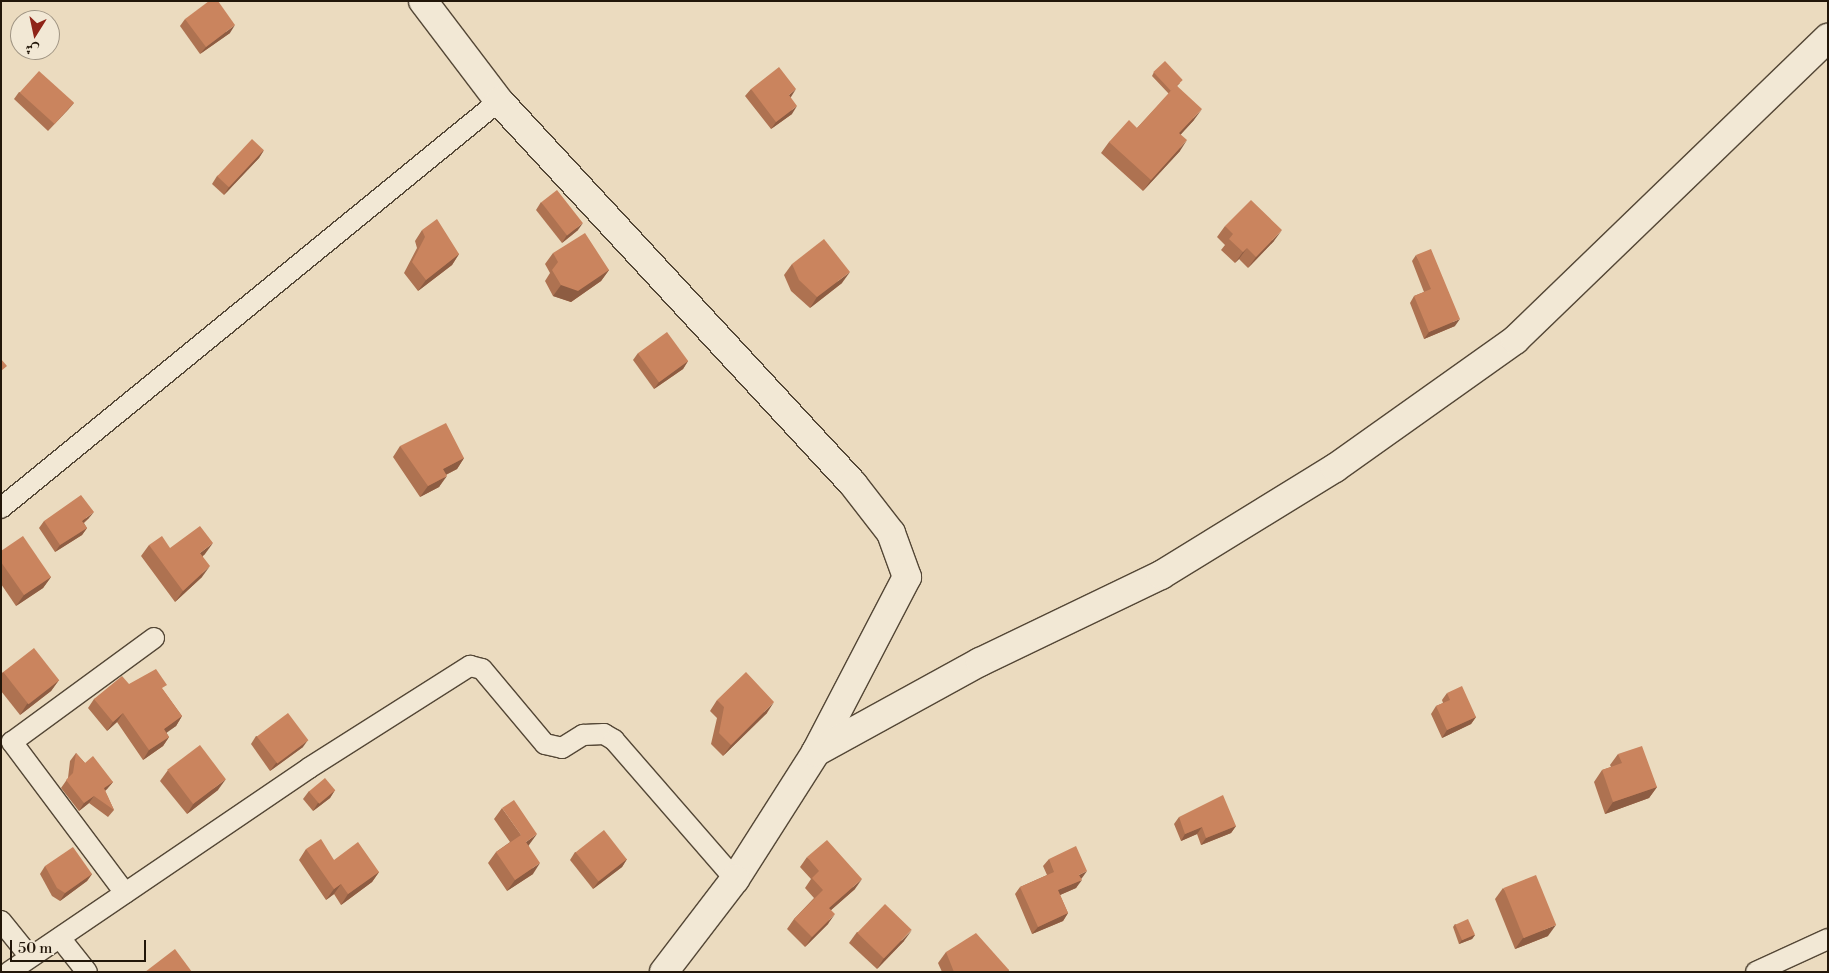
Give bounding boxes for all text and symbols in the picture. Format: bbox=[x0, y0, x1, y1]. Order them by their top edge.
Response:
north arrow bbox=[10, 10, 60, 60]
text: ش bbox=[24, 39, 41, 59]
scale bar bbox=[12, 930, 149, 962]
text: 50 m bbox=[18, 939, 52, 958]

